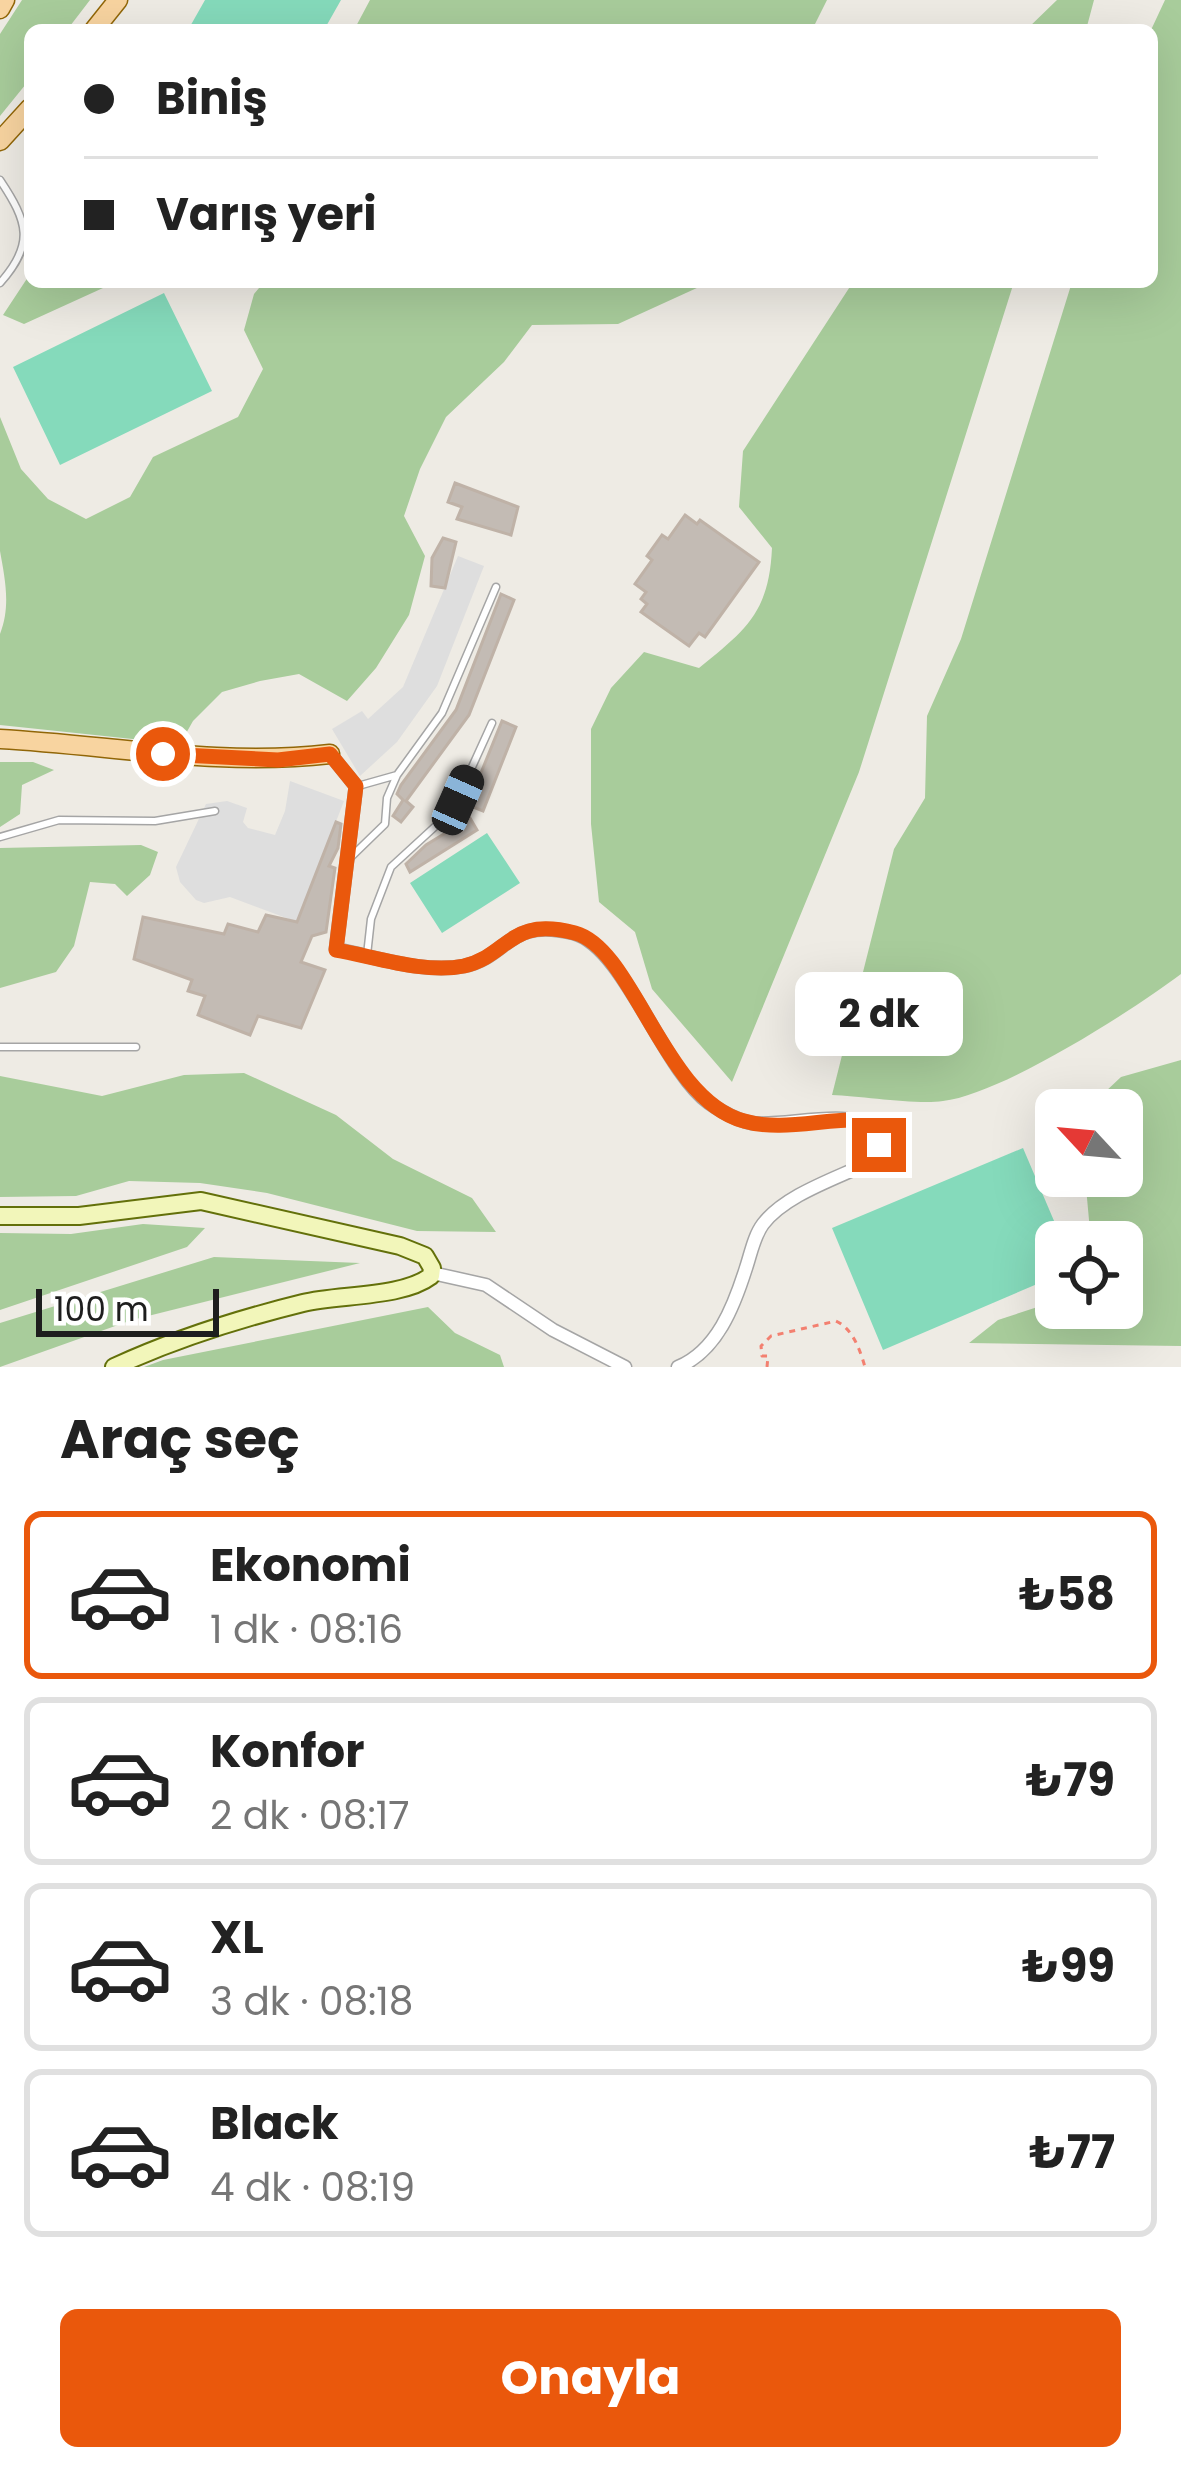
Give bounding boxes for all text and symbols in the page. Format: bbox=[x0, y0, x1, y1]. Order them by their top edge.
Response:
text: Biniş bbox=[156, 67, 268, 130]
text: Varış yeri bbox=[156, 183, 376, 246]
route start bbox=[136, 727, 190, 781]
car bbox=[427, 760, 489, 840]
callout: 2 dk bbox=[795, 971, 963, 1055]
text: 2 dk bbox=[838, 986, 920, 1041]
north arrow bbox=[1035, 1089, 1143, 1197]
map controls bbox=[1035, 1089, 1143, 1329]
route end bbox=[852, 1118, 906, 1172]
button: locate bbox=[1035, 1221, 1143, 1329]
scale bar bbox=[36, 1283, 219, 1336]
text: 100 m bbox=[54, 1286, 149, 1333]
text: Araç seç bbox=[60, 1401, 300, 1477]
text: Ekonomi bbox=[210, 1534, 411, 1597]
icon: car bbox=[66, 1541, 174, 1649]
text: ₺58 bbox=[1019, 1563, 1115, 1626]
text: 1 dk · 08:16 bbox=[210, 1602, 403, 1657]
text: Konfor bbox=[210, 1720, 365, 1783]
icon: car bbox=[66, 1727, 174, 1835]
text: ₺79 bbox=[1026, 1749, 1115, 1812]
text: 2 dk · 08:17 bbox=[210, 1788, 410, 1843]
text: XL bbox=[210, 1906, 264, 1969]
icon: car bbox=[66, 1913, 174, 2021]
text: ₺99 bbox=[1022, 1935, 1115, 1998]
text: 3 dk · 08:18 bbox=[210, 1974, 413, 2029]
text: Black bbox=[210, 2092, 339, 2155]
icon: car bbox=[66, 2099, 174, 2207]
text: ₺77 bbox=[1029, 2121, 1115, 2184]
text: 4 dk · 08:19 bbox=[210, 2160, 415, 2215]
button: Onayla bbox=[60, 2309, 1121, 2447]

